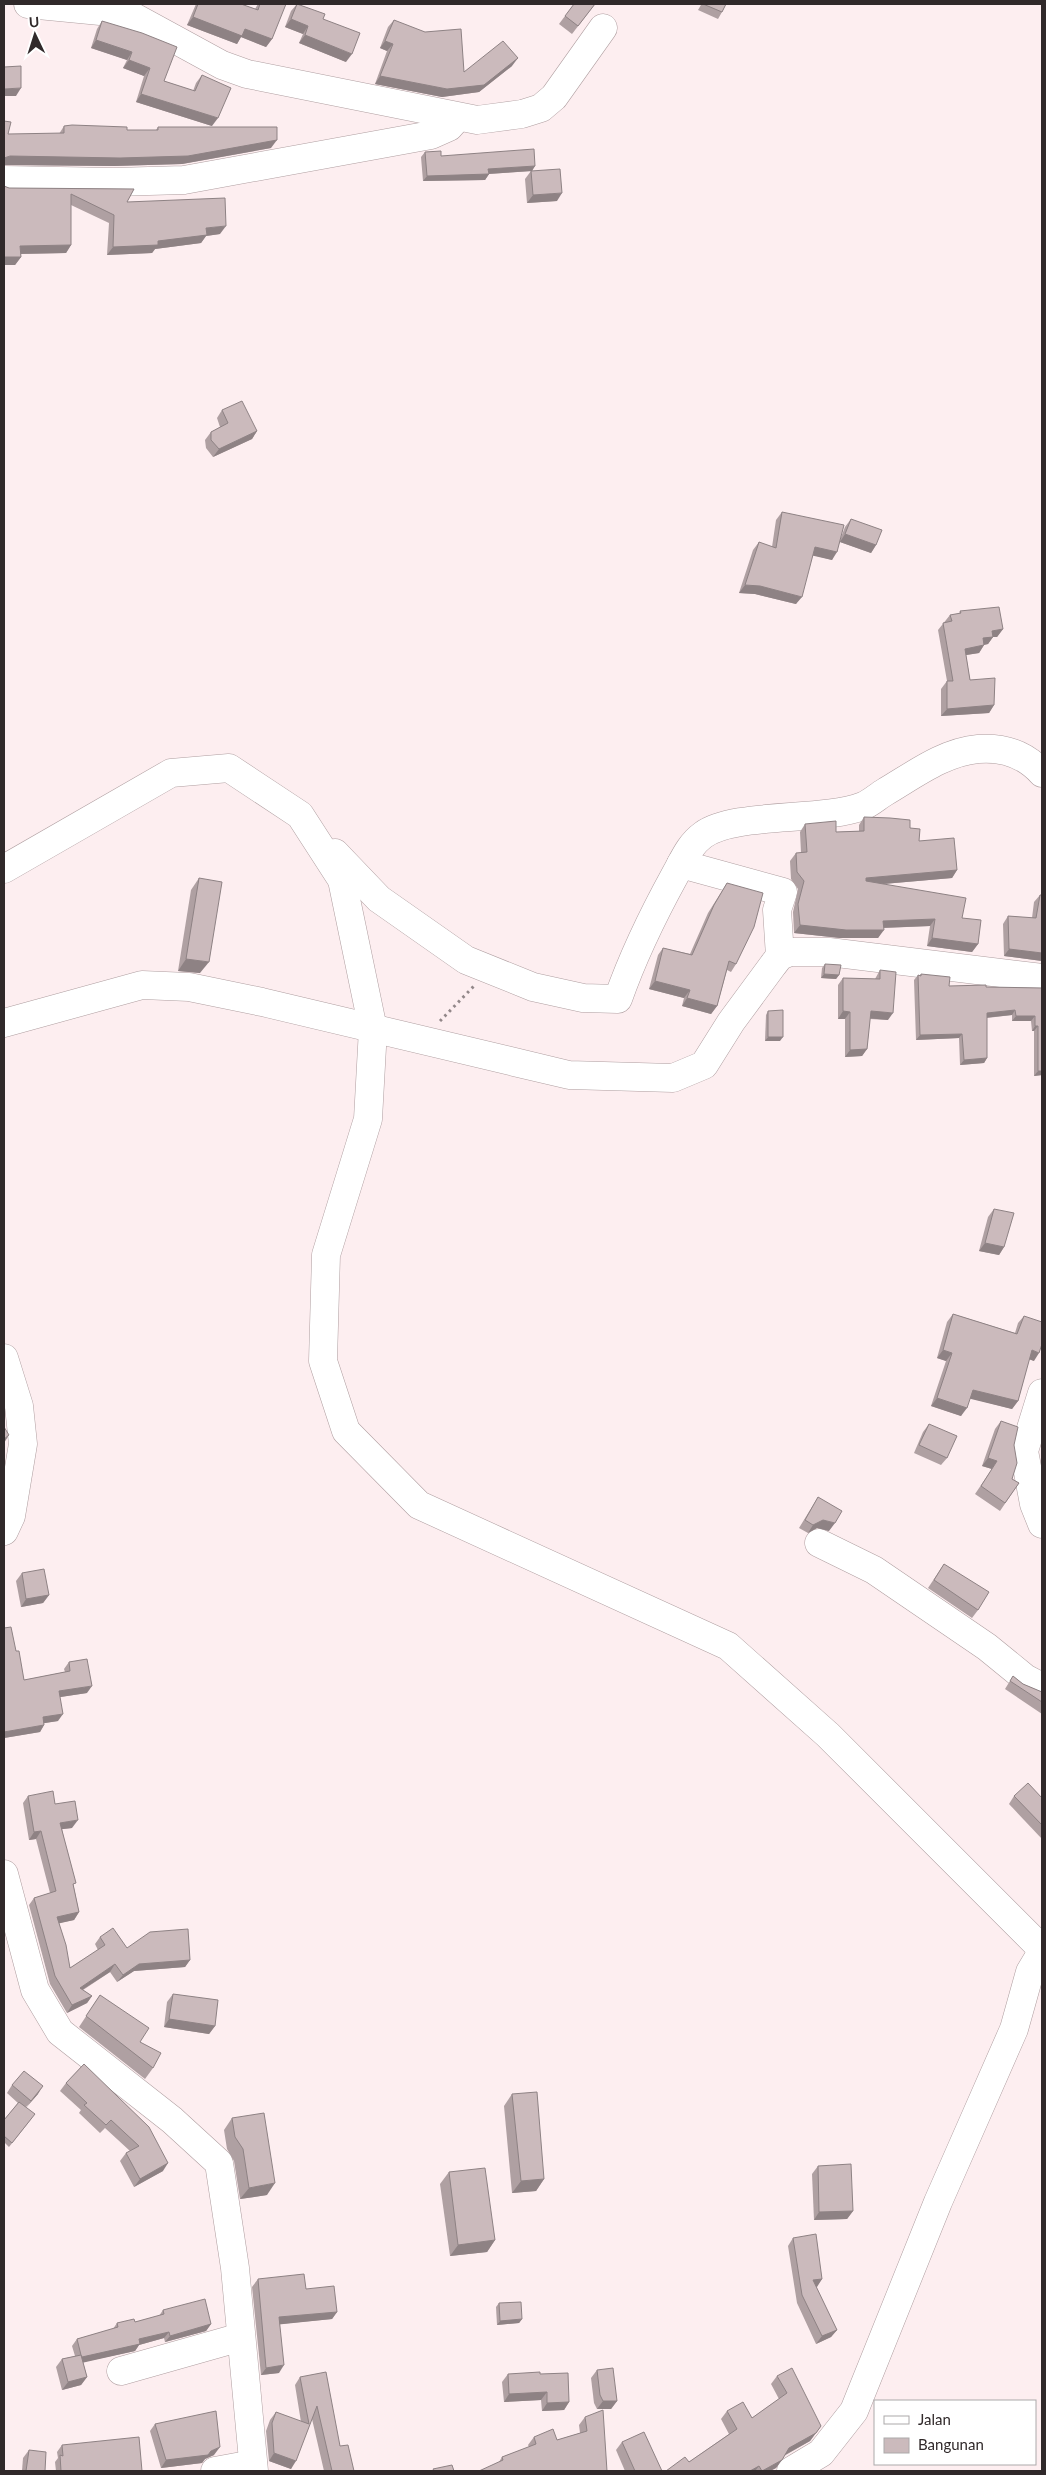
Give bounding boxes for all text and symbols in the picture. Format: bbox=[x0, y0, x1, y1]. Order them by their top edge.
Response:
north arrow bbox=[10, 10, 60, 60]
text: U bbox=[28, 13, 40, 30]
legend bbox=[874, 2400, 1036, 2465]
text: Jalan bbox=[918, 2410, 951, 2428]
text: Bangunan bbox=[918, 2435, 984, 2453]

